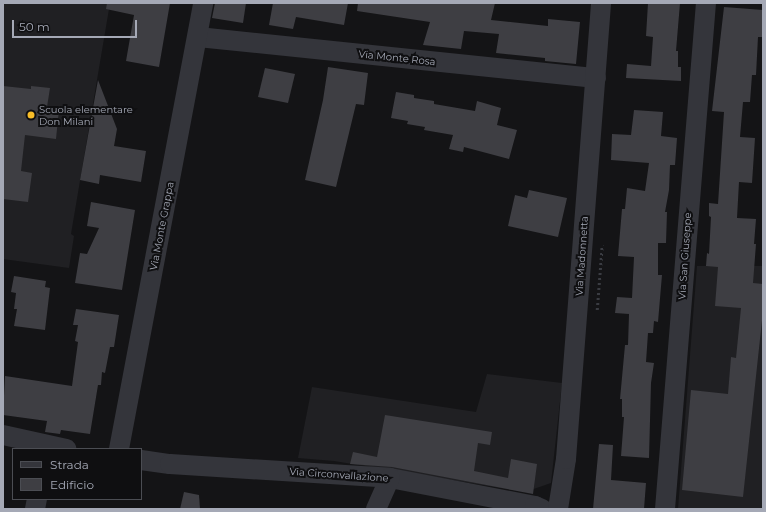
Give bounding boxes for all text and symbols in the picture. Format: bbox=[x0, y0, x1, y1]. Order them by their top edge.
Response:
scale bar bbox=[14, 12, 139, 38]
text: 50 m bbox=[19, 19, 50, 34]
street label: Via Monte Rosa bbox=[358, 48, 436, 68]
place label: Scuola elementare Don Milani bbox=[39, 103, 133, 126]
marker: Scuola elementare Don Milani bbox=[26, 110, 36, 120]
street label: Via Monte Grappa bbox=[148, 181, 176, 271]
street label: Via San Giuseppe bbox=[676, 212, 694, 300]
street label: Via Madonnetta bbox=[573, 216, 591, 296]
legend bbox=[12, 448, 142, 500]
text: Strada bbox=[50, 457, 89, 472]
street label: Via Circonvallazione bbox=[289, 466, 389, 484]
text: Edificio bbox=[50, 477, 94, 492]

